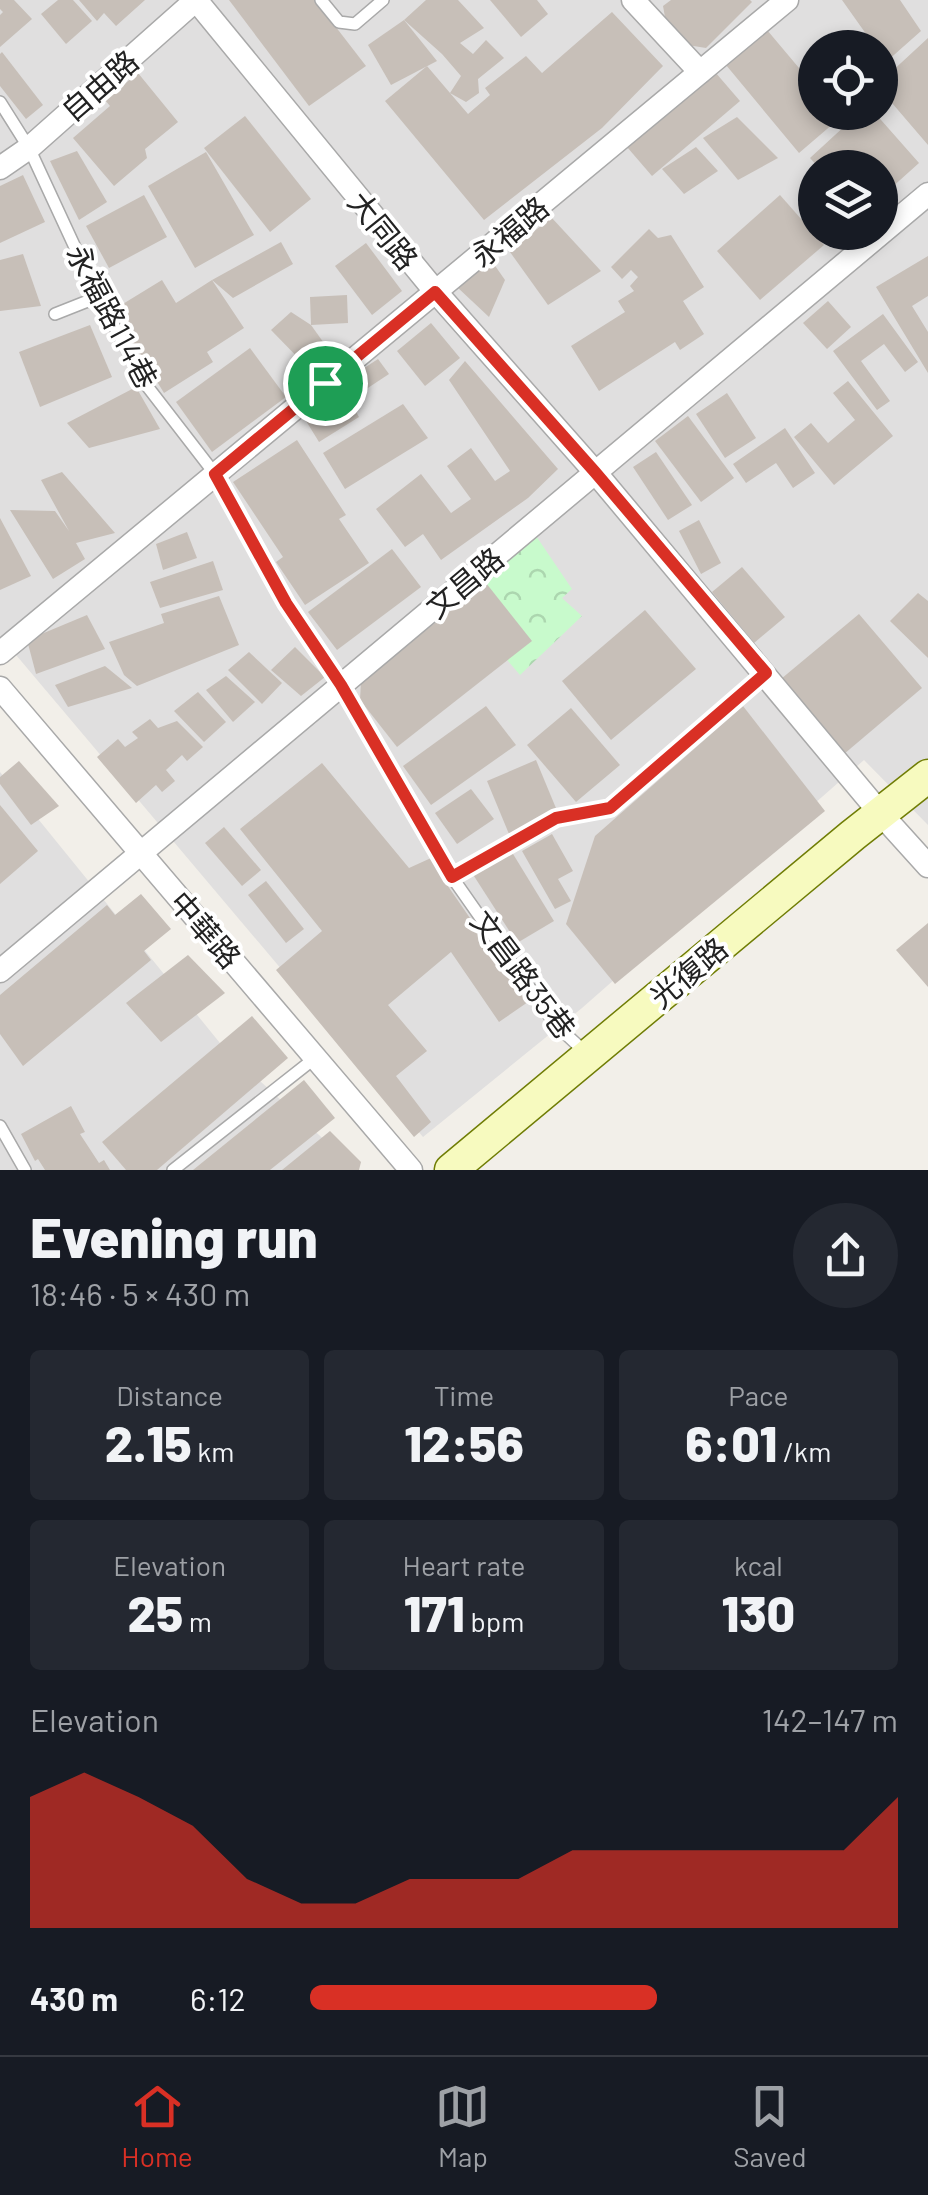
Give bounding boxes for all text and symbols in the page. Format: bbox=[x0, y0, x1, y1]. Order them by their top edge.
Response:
map controls bbox=[798, 30, 898, 250]
button: locate bbox=[798, 30, 898, 130]
street label: 自由路 bbox=[53, 42, 145, 128]
button: layers bbox=[798, 150, 898, 250]
street label: 大同路 bbox=[342, 184, 426, 276]
street label: 永福路 bbox=[463, 188, 555, 274]
street label: 永福路114巷 bbox=[60, 238, 166, 394]
pin bbox=[283, 341, 368, 426]
icon: arrive bbox=[298, 356, 353, 411]
street label: 文昌路 bbox=[418, 539, 510, 625]
street label: 中華路 bbox=[163, 883, 249, 975]
street label: 文昌路35巷 bbox=[464, 903, 584, 1045]
street label: 光復路 bbox=[642, 929, 734, 1015]
text: Evening run bbox=[30, 1203, 318, 1269]
button: share bbox=[793, 1203, 898, 1308]
text: 18:46 · 5 × 430 m bbox=[30, 1274, 250, 1312]
text: Distance bbox=[116, 1378, 223, 1412]
text: Time bbox=[434, 1378, 494, 1412]
text: Pace bbox=[728, 1378, 788, 1412]
text: 2.15 bbox=[105, 1412, 192, 1472]
text: 12:56 bbox=[404, 1412, 524, 1472]
text: 6:01 bbox=[685, 1412, 777, 1472]
text: km bbox=[192, 1434, 234, 1468]
text: /km bbox=[777, 1434, 831, 1468]
text: Elevation bbox=[113, 1548, 226, 1582]
text: Heart rate bbox=[403, 1548, 525, 1582]
text: kcal bbox=[734, 1548, 783, 1582]
text: 25 bbox=[127, 1582, 183, 1642]
text: 171 bbox=[404, 1582, 465, 1642]
text: 130 bbox=[721, 1582, 795, 1642]
text: m bbox=[183, 1604, 212, 1638]
text: bpm bbox=[465, 1604, 524, 1638]
text: Elevation bbox=[30, 1700, 159, 1738]
text: 142–147 m bbox=[762, 1700, 898, 1738]
text: 430 m bbox=[30, 1979, 118, 2017]
text: 6:12 bbox=[190, 1979, 246, 2017]
tab: Home bbox=[121, 2079, 193, 2173]
tab: Map bbox=[435, 2079, 490, 2173]
tab: Saved bbox=[733, 2079, 807, 2173]

